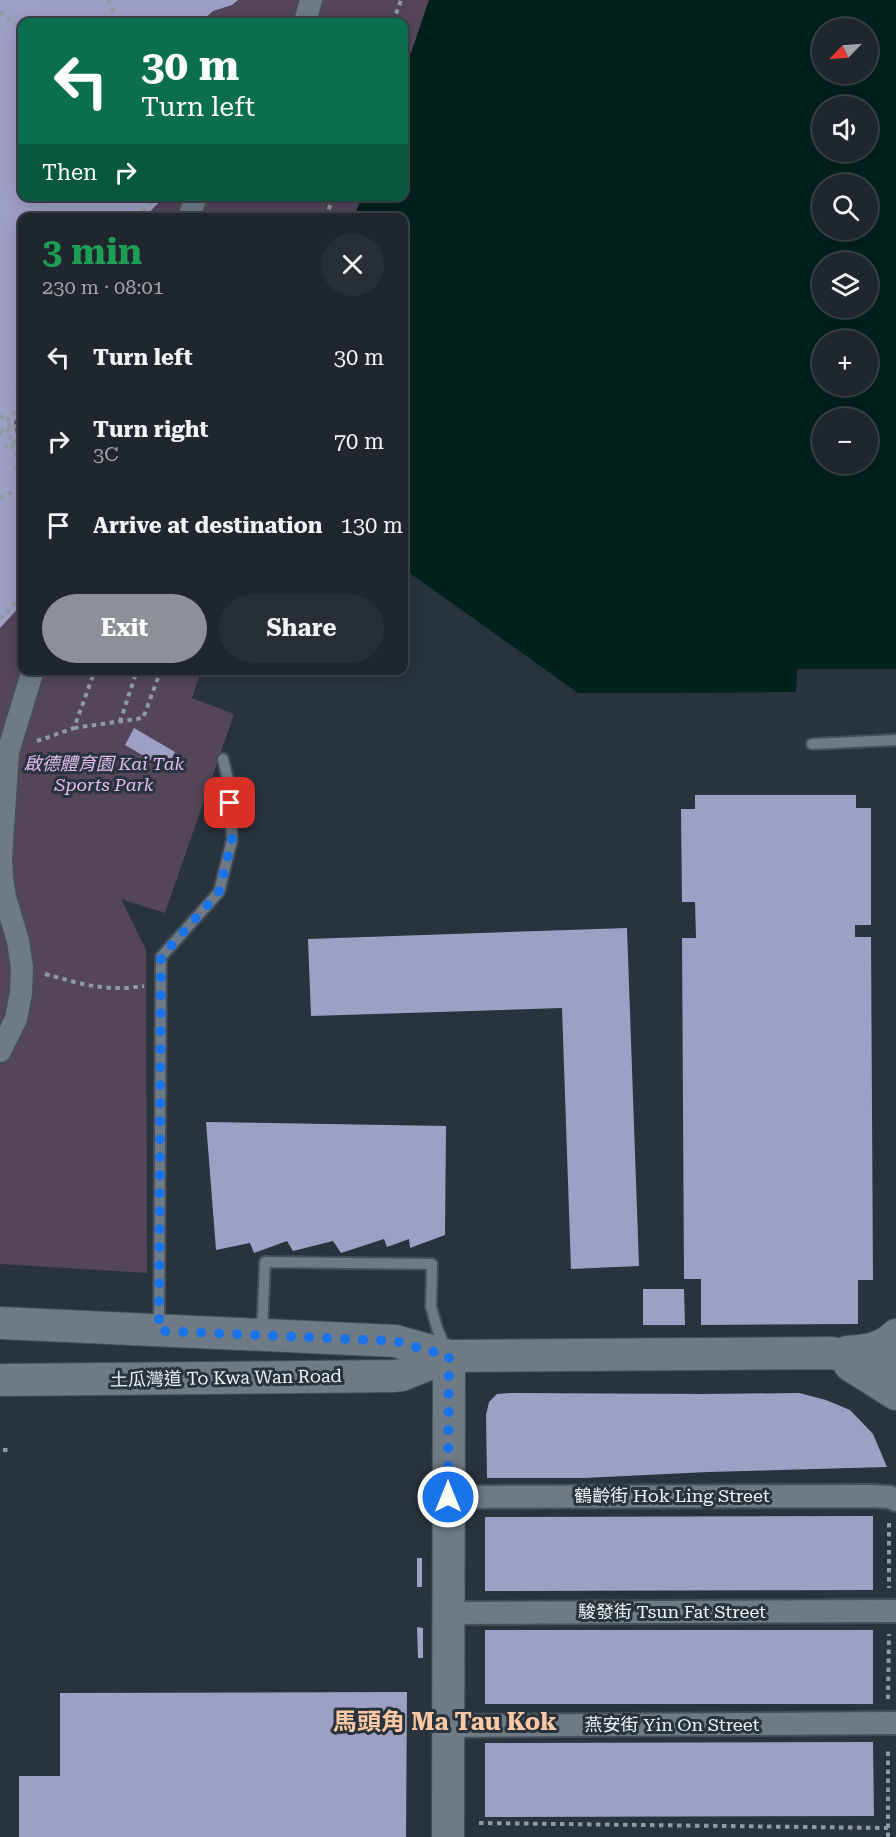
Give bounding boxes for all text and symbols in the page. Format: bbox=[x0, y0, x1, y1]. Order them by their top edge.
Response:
north arrow bbox=[812, 18, 878, 84]
map controls bbox=[812, 18, 878, 474]
text: 30 m bbox=[141, 41, 239, 90]
icon: left bbox=[42, 42, 120, 120]
text: Turn left bbox=[141, 91, 255, 123]
button: sound bbox=[812, 96, 878, 162]
icon: right bbox=[109, 156, 142, 189]
text: Then bbox=[42, 160, 97, 185]
button: search bbox=[812, 174, 878, 240]
text: 3 min bbox=[42, 231, 142, 273]
button: close bbox=[321, 233, 384, 296]
button: layers bbox=[812, 252, 878, 318]
text: 230 m · 08:01 bbox=[42, 275, 164, 299]
button: + bbox=[812, 330, 878, 396]
icon: left bbox=[42, 341, 75, 374]
text: Turn left bbox=[93, 345, 193, 370]
text: 30 m bbox=[334, 345, 384, 370]
button: − bbox=[812, 408, 878, 474]
text: Turn right bbox=[93, 417, 208, 442]
icon: right bbox=[42, 425, 75, 458]
text: 70 m bbox=[334, 429, 384, 454]
text: 3C bbox=[93, 442, 119, 466]
icon: arrive bbox=[42, 509, 75, 542]
text: Arrive at destination bbox=[93, 513, 322, 538]
text: 130 m bbox=[340, 513, 403, 538]
button: Exit bbox=[42, 594, 207, 663]
button: Share bbox=[219, 594, 384, 663]
park label: 啟德體育園 Kai Tak Sports Park bbox=[24, 753, 184, 795]
pin bbox=[204, 777, 255, 828]
icon: arrive bbox=[213, 786, 246, 819]
street label: 土瓜灣道 To Kwa Wan Road bbox=[110, 1365, 343, 1390]
position arrow bbox=[416, 1465, 480, 1529]
street label: 鶴齡街 Hok Ling Street bbox=[574, 1485, 770, 1506]
street label: 駿發街 Tsun Fat Street bbox=[578, 1601, 766, 1622]
district label: 馬頭角 Ma Tau Kok bbox=[333, 1708, 557, 1736]
street label: 燕安街 Yin On Street bbox=[585, 1714, 760, 1735]

